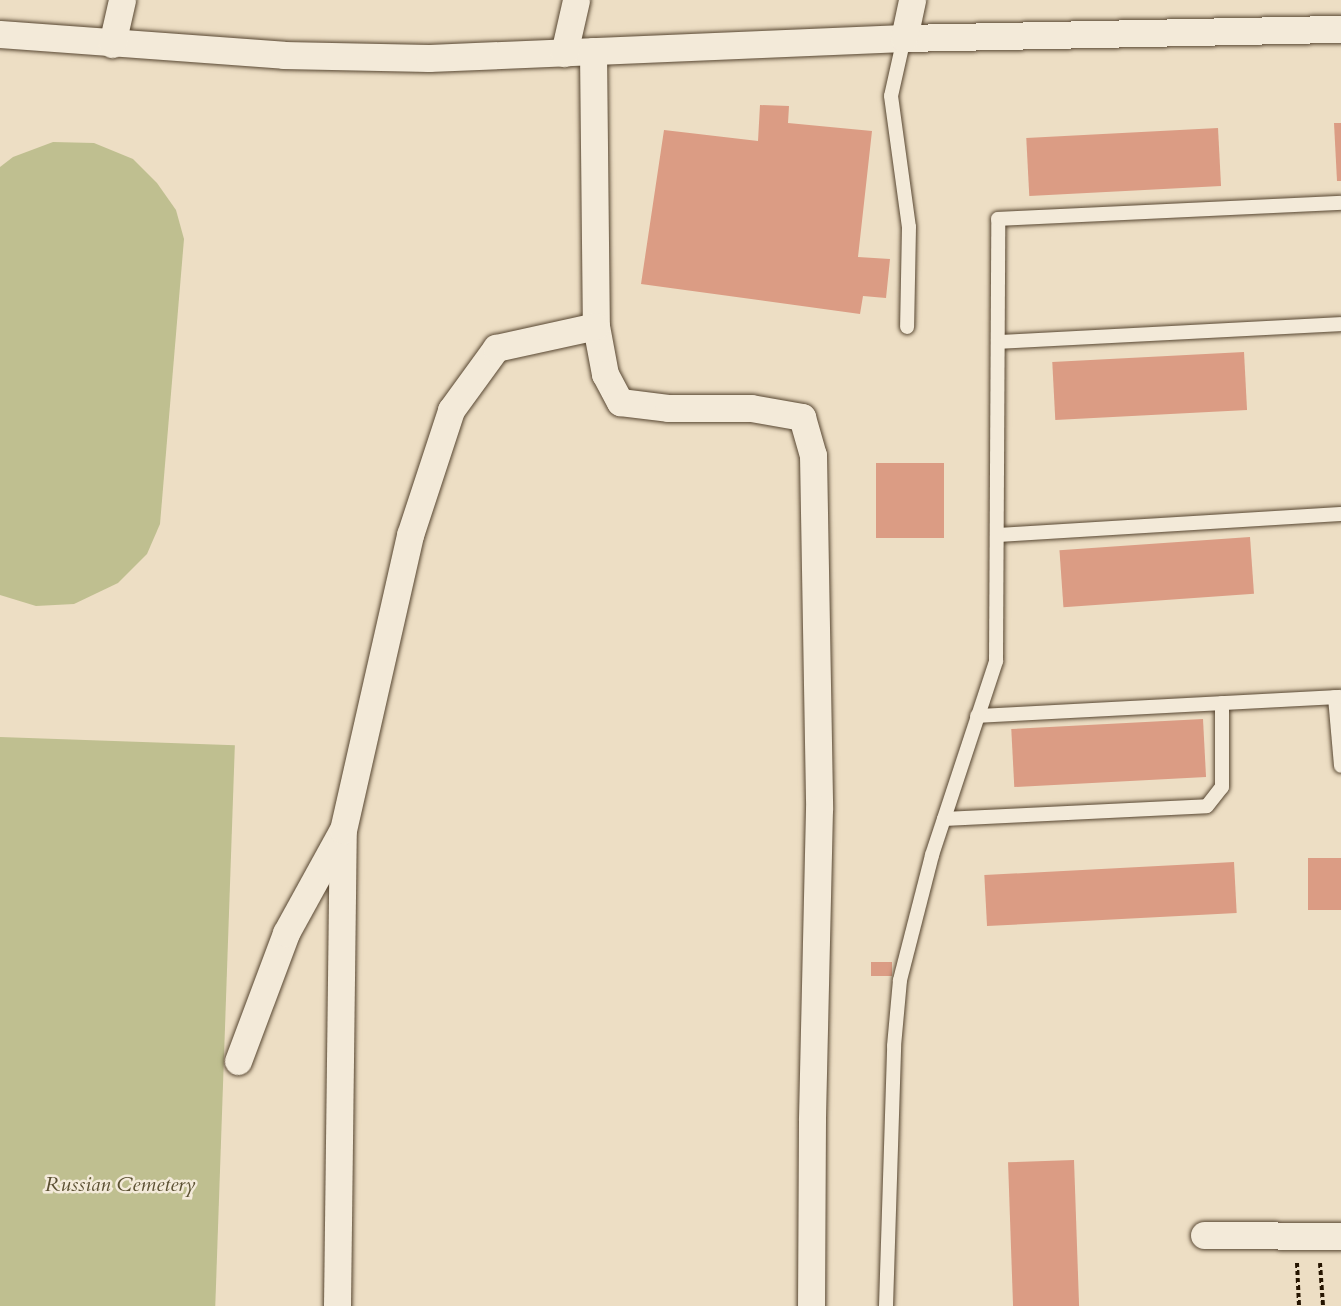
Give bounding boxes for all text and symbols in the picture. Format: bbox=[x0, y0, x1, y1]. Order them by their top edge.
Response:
park label: Russian Cemetery bbox=[45, 1172, 195, 1198]

